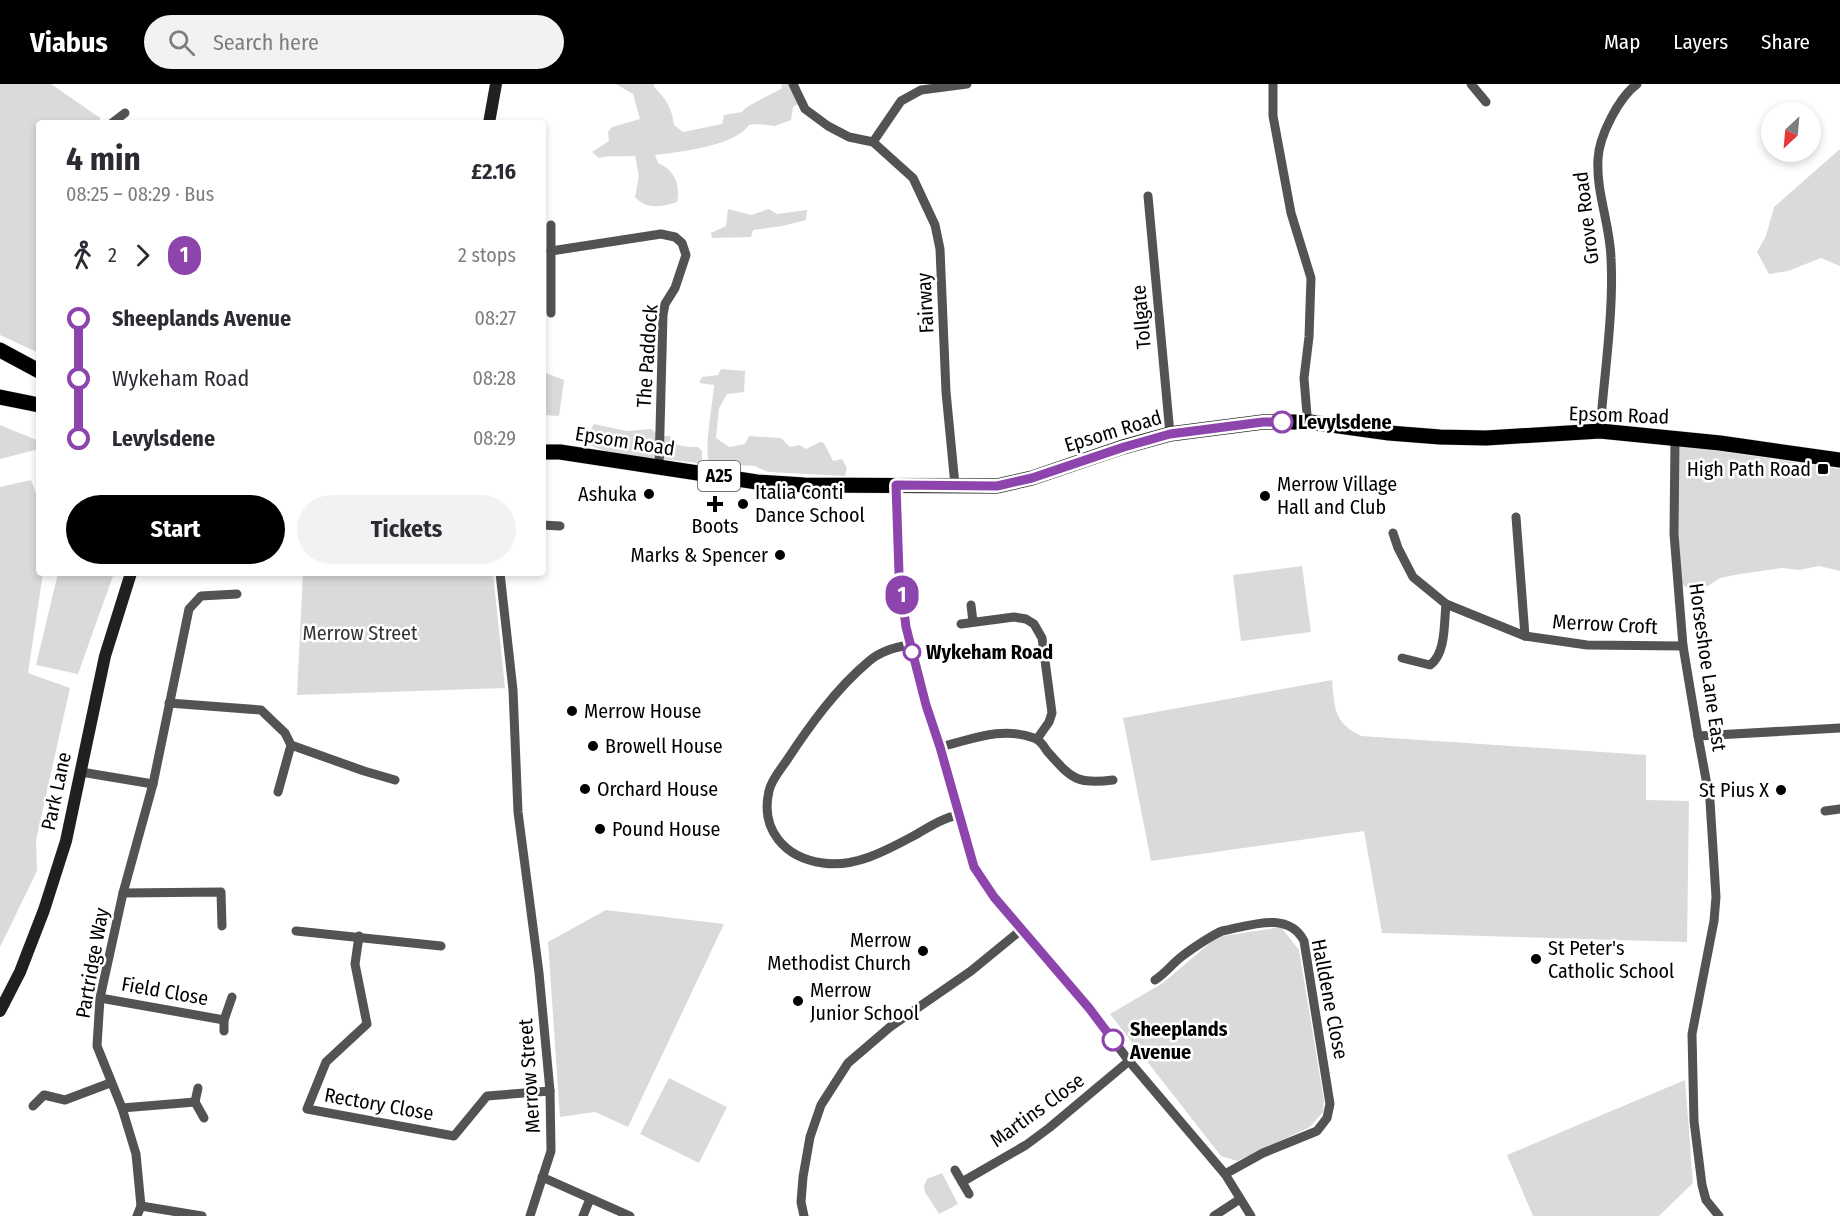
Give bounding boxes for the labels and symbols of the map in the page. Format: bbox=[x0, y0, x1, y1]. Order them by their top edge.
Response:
north arrow bbox=[1761, 102, 1821, 162]
street label: Grove Road bbox=[1568, 170, 1604, 266]
street label: Fairway bbox=[911, 272, 939, 334]
street label: Tollgate bbox=[1126, 284, 1156, 350]
street label: The Paddock bbox=[631, 303, 663, 408]
street label: Epsom Road bbox=[1568, 401, 1670, 429]
street label: Epsom Road bbox=[1061, 405, 1165, 457]
place label: Levylsdene bbox=[1298, 410, 1392, 434]
marker: Levylsdene bbox=[1271, 411, 1293, 433]
street label: Epsom Road bbox=[574, 421, 676, 461]
place label: High Path Road bbox=[1687, 457, 1811, 481]
road number: A25 bbox=[698, 461, 740, 491]
marker: High Path Road bbox=[1816, 462, 1830, 476]
place label: Merrow Village Hall and Club bbox=[1277, 472, 1397, 519]
place label: Italia Conti Dance School bbox=[755, 480, 865, 527]
place label: Ashuka bbox=[578, 482, 637, 506]
marker: Ashuka bbox=[642, 487, 656, 501]
marker: Merrow Village Hall and Club bbox=[1258, 489, 1272, 503]
marker: Boots bbox=[708, 497, 722, 511]
marker: Italia Conti Dance School bbox=[736, 497, 750, 511]
place label: Boots bbox=[691, 514, 739, 538]
place label: Marks & Spencer bbox=[631, 543, 768, 567]
marker: Marks & Spencer bbox=[773, 548, 787, 562]
line badge: 1 bbox=[882, 576, 922, 614]
street label: Horseshoe Lane East bbox=[1684, 581, 1732, 753]
street label: Merrow Croft bbox=[1552, 609, 1659, 639]
park label: Merrow Street bbox=[303, 621, 418, 645]
place label: Wykeham Road bbox=[926, 640, 1053, 664]
marker: Wykeham Road bbox=[903, 643, 921, 661]
place label: Merrow House bbox=[584, 699, 701, 723]
marker: Merrow House bbox=[565, 704, 579, 718]
place label: Browell House bbox=[605, 734, 723, 758]
marker: Browell House bbox=[586, 739, 600, 753]
street label: Park Lane bbox=[36, 750, 76, 832]
place label: Orchard House bbox=[597, 777, 718, 801]
place label: St Pius X bbox=[1699, 778, 1769, 802]
marker: Orchard House bbox=[578, 782, 592, 796]
marker: St Pius X bbox=[1774, 783, 1788, 797]
place label: Pound House bbox=[612, 817, 720, 841]
marker: Pound House bbox=[593, 822, 607, 836]
street label: Partridge Way bbox=[70, 906, 114, 1020]
place label: Merrow Methodist Church bbox=[767, 928, 911, 975]
place label: St Peter's Catholic School bbox=[1548, 936, 1674, 983]
street label: Halldene Close bbox=[1307, 937, 1353, 1061]
marker: Merrow Methodist Church bbox=[916, 944, 930, 958]
marker: St Peter's Catholic School bbox=[1529, 952, 1543, 966]
street label: Field Close bbox=[120, 972, 210, 1010]
place label: Merrow Junior School bbox=[810, 978, 919, 1025]
marker: Merrow Junior School bbox=[791, 994, 805, 1008]
street label: Merrow Street bbox=[513, 1017, 545, 1134]
place label: Sheeplands Avenue bbox=[1129, 1017, 1228, 1064]
marker: Sheeplands Avenue bbox=[1102, 1029, 1124, 1051]
street label: Martins Close bbox=[985, 1068, 1089, 1152]
street label: Rectory Close bbox=[323, 1083, 435, 1125]

